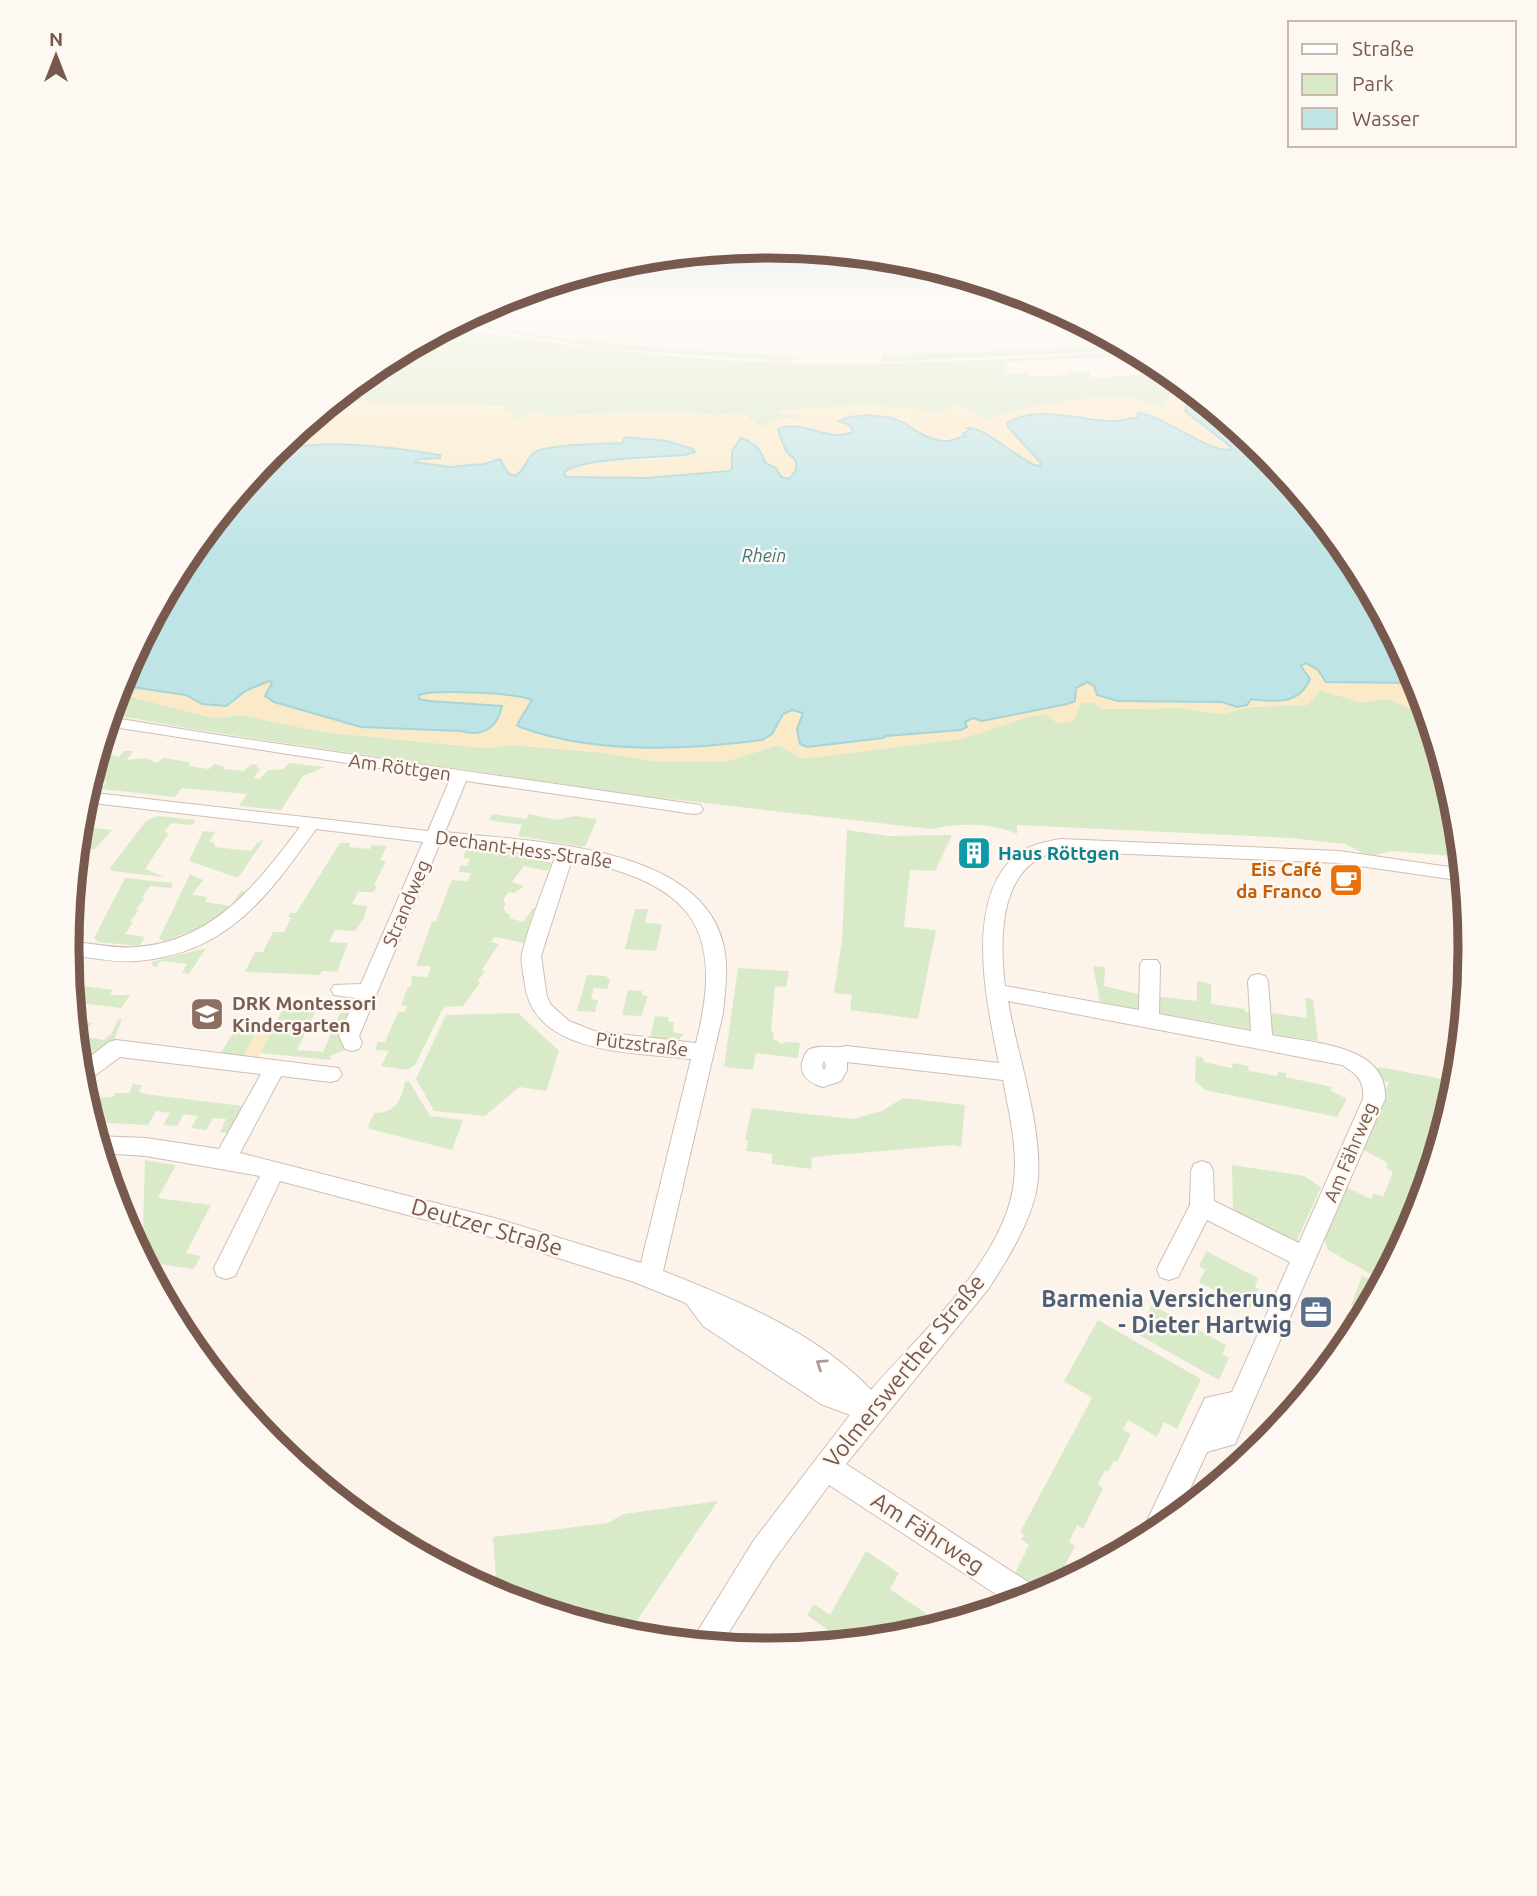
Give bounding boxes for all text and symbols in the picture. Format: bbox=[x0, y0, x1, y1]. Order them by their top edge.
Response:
north arrow bbox=[21, 21, 91, 91]
legend bbox=[1288, 21, 1516, 147]
text: N bbox=[49, 28, 63, 50]
text: Straße bbox=[1352, 36, 1414, 60]
text: Park bbox=[1352, 71, 1394, 95]
text: Wasser bbox=[1352, 106, 1420, 130]
water label: Rhein bbox=[742, 545, 786, 565]
street label: Am Röttgen bbox=[347, 749, 453, 785]
street label: Dechant-Hess-Straße bbox=[434, 826, 614, 872]
building icon: Haus Röttgen bbox=[955, 834, 993, 872]
place label: Haus Röttgen bbox=[998, 842, 1120, 864]
street label: Strandweg bbox=[378, 856, 434, 950]
place label: Eis Café da Franco bbox=[1236, 858, 1322, 902]
cafe icon: Eis Café da Franco bbox=[1327, 861, 1365, 899]
place label: DRK Montessori Kindergarten bbox=[232, 992, 376, 1036]
school or university icon: DRK Montessori Kindergarten bbox=[188, 995, 226, 1033]
street label: Pützstraße bbox=[594, 1027, 690, 1061]
street label: Am Fährweg bbox=[1319, 1099, 1381, 1205]
street label: Deutzer Straße bbox=[409, 1193, 566, 1260]
street label: Volmerswerther Straße bbox=[818, 1269, 989, 1472]
place label: Barmenia Versicherung - Dieter Hartwig bbox=[1041, 1286, 1292, 1337]
office icon: Barmenia Versicherung - Dieter Hartwig bbox=[1297, 1293, 1335, 1331]
one-way arrow bbox=[816, 1360, 829, 1373]
street label: Am Fährweg bbox=[867, 1487, 989, 1578]

